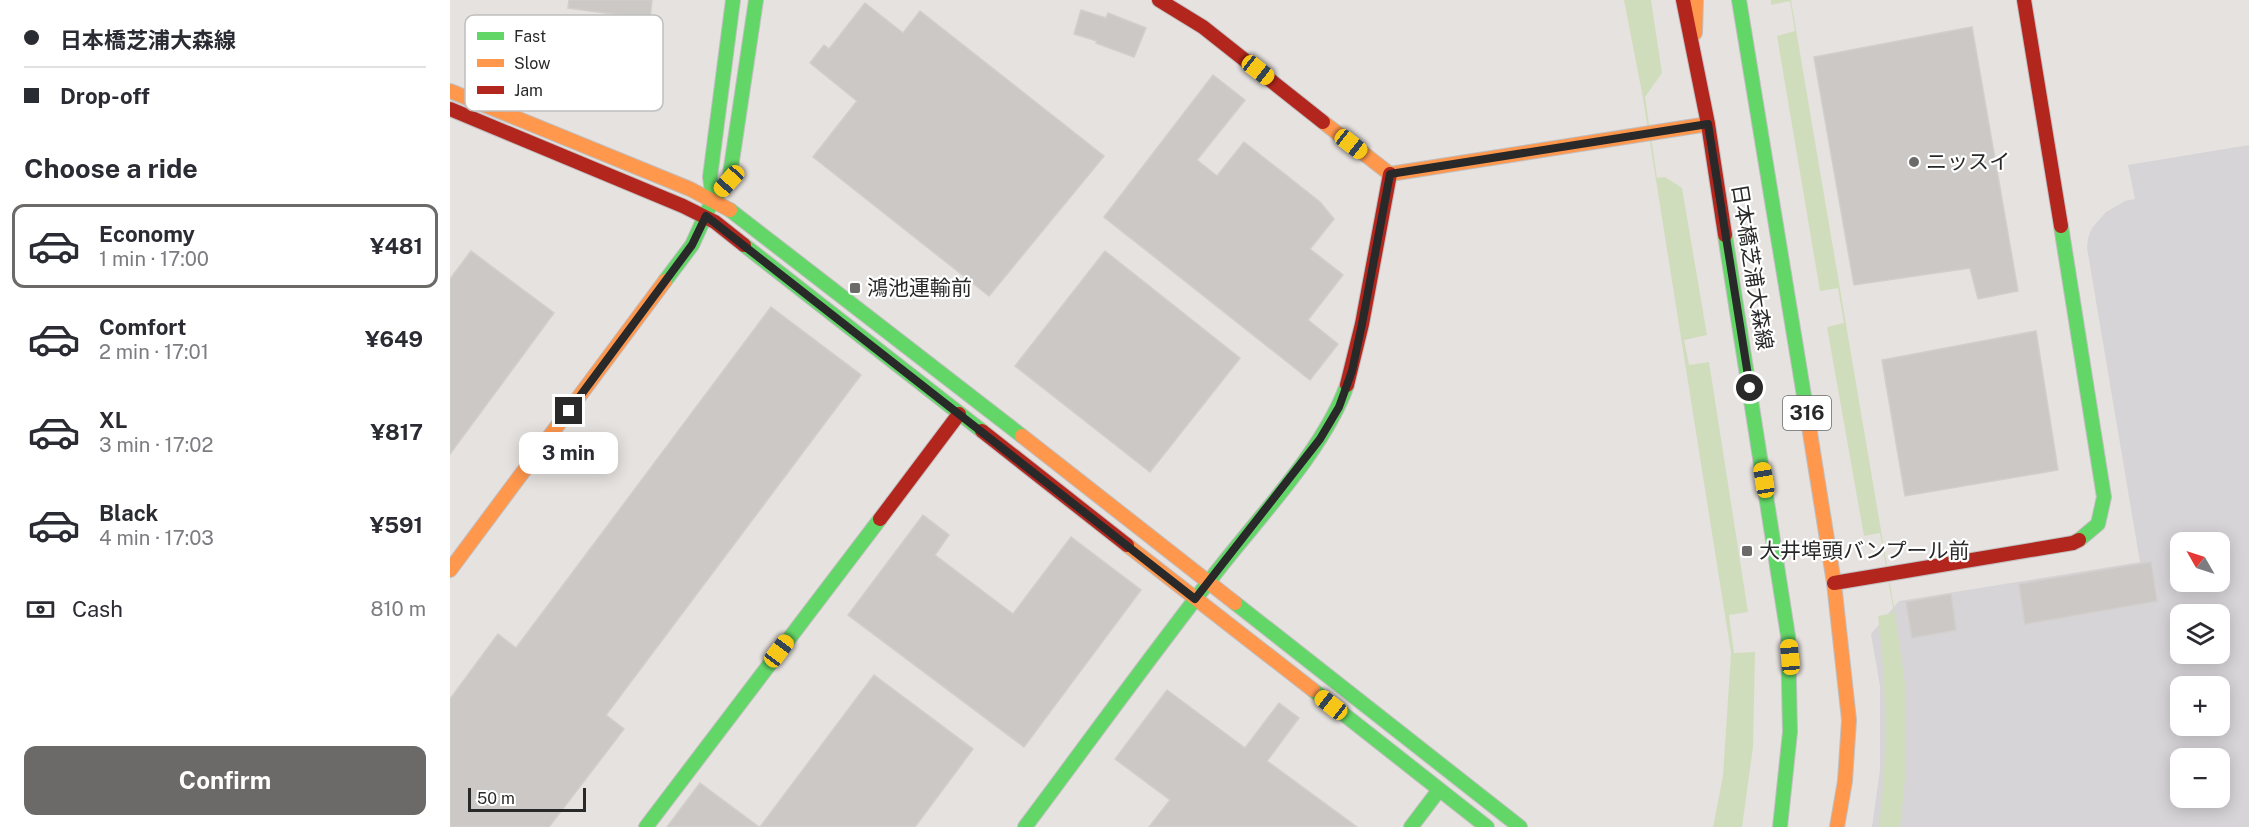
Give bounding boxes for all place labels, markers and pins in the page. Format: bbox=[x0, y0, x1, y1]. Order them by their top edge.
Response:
place label: ニッスイ bbox=[1926, 149, 2010, 174]
marker: ニッスイ bbox=[1907, 155, 1921, 169]
place label: 鴻池運輸前 bbox=[867, 275, 972, 300]
marker: 鴻池運輸前 bbox=[848, 281, 862, 295]
place label: 大井埠頭バンプール前 bbox=[1759, 538, 1969, 563]
marker: 大井埠頭バンプール前 bbox=[1740, 544, 1754, 558]

